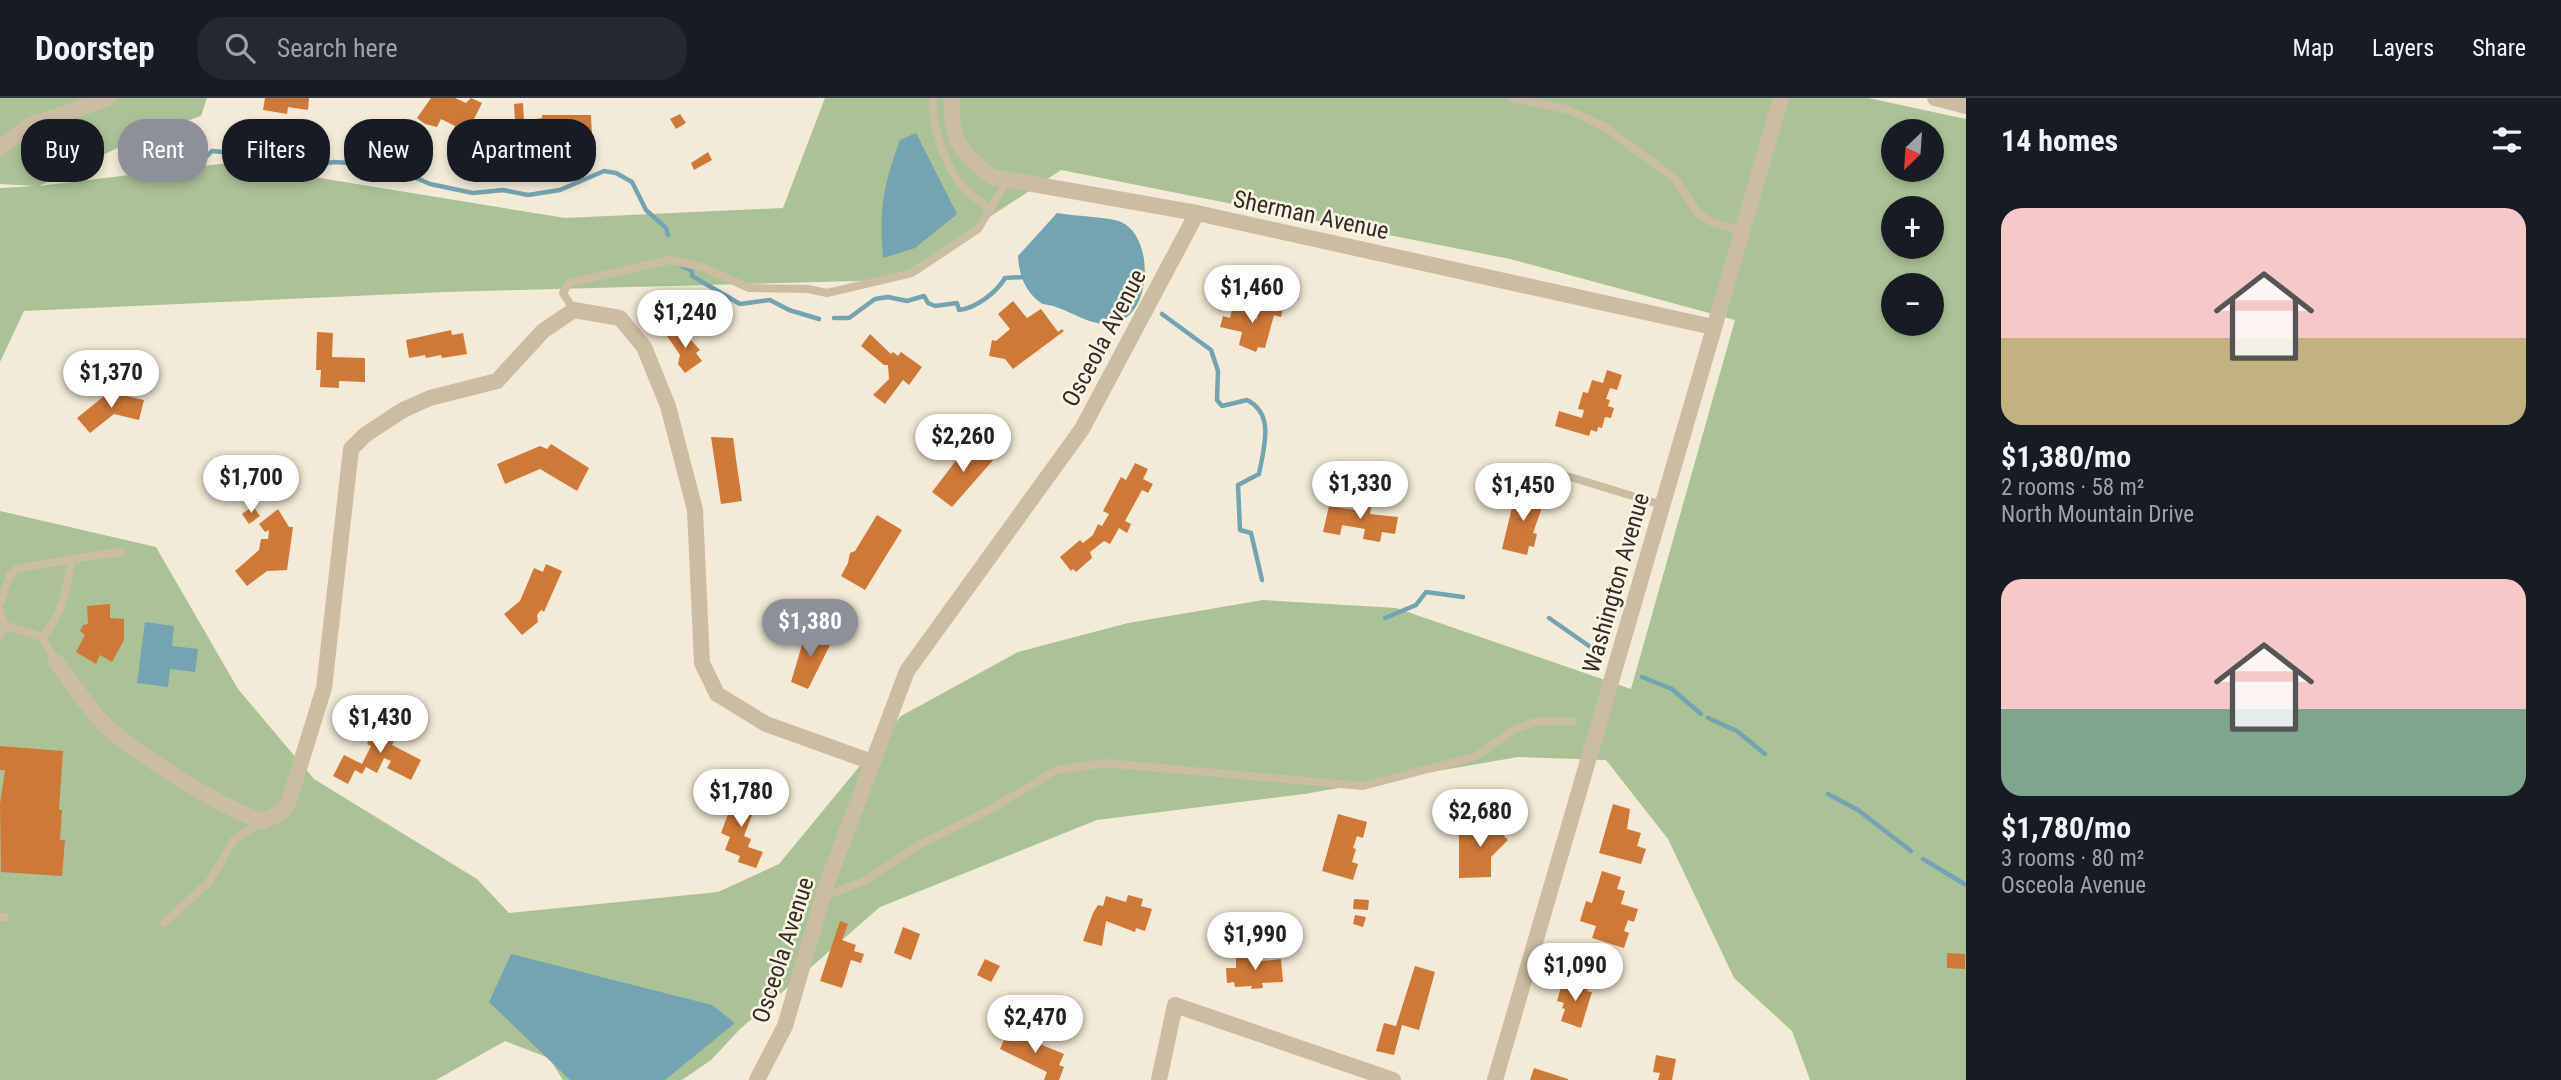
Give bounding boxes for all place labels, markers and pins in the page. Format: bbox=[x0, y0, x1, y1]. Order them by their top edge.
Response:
pin: $1,460 bbox=[1195, 266, 1309, 325]
pin: $1,240 bbox=[628, 290, 742, 350]
pin: $1,370 bbox=[54, 350, 168, 410]
pin: $2,260 bbox=[906, 414, 1020, 474]
pin: $1,700 bbox=[194, 456, 308, 515]
pin: $1,330 bbox=[1303, 462, 1417, 521]
pin: $1,450 bbox=[1466, 464, 1580, 523]
pin: $1,380 bbox=[753, 600, 867, 659]
pin: $1,430 bbox=[323, 696, 437, 755]
pin: $1,780 bbox=[684, 770, 798, 829]
pin: $2,680 bbox=[1423, 790, 1537, 849]
pin: $1,990 bbox=[1198, 912, 1312, 972]
pin: $1,090 bbox=[1518, 944, 1632, 1003]
pin: $2,470 bbox=[978, 996, 1092, 1055]

